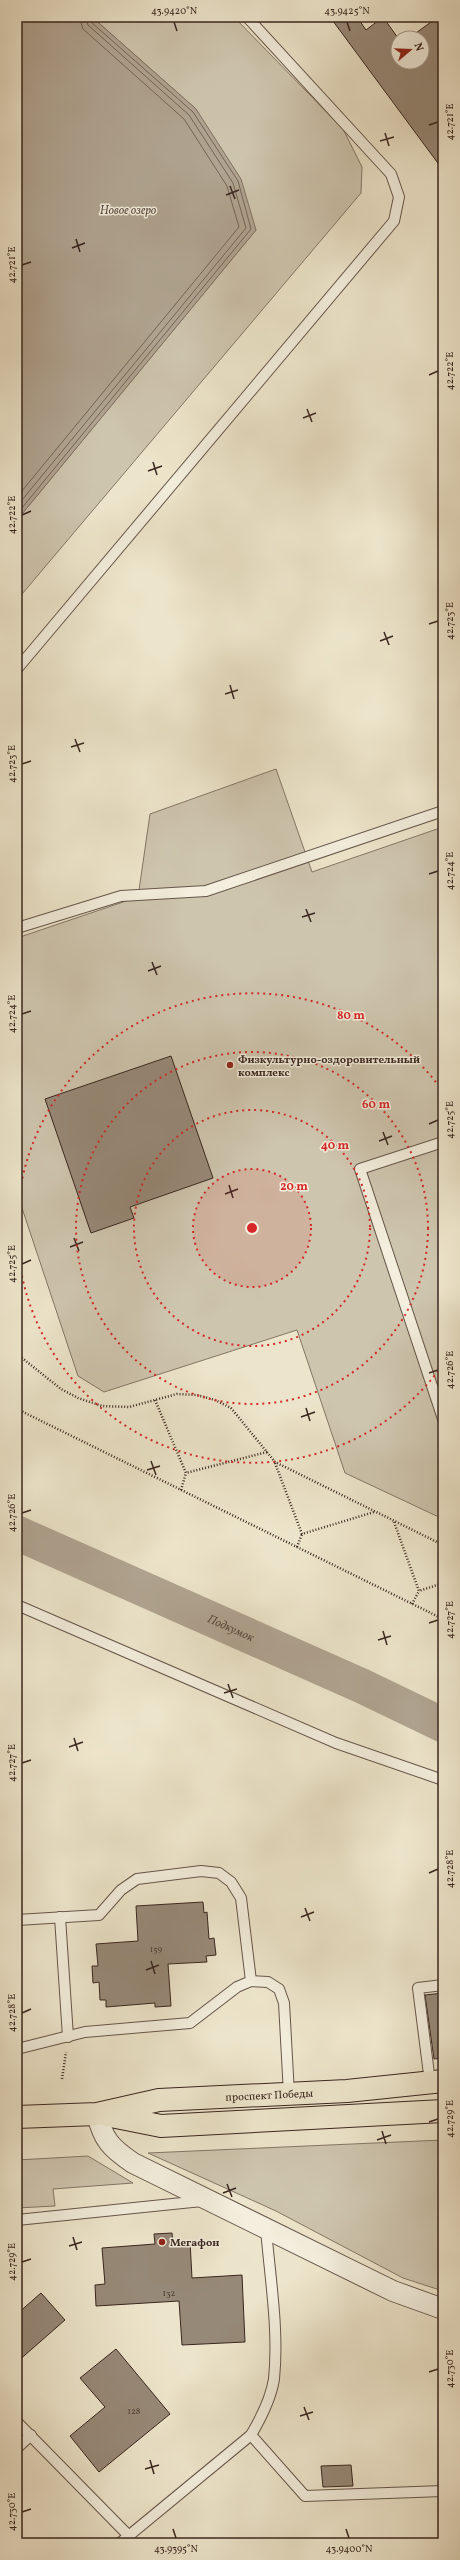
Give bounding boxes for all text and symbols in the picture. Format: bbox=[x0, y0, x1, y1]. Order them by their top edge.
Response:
text: 43.9420°N bbox=[151, 4, 198, 18]
text: 43.9425°N bbox=[324, 4, 370, 18]
north arrow bbox=[390, 30, 430, 70]
text: N bbox=[410, 41, 426, 53]
text: 42.721°E bbox=[443, 103, 457, 141]
water label: Новое озеро bbox=[100, 203, 157, 219]
text: 42.721°E bbox=[5, 246, 19, 284]
text: 42.722°E bbox=[443, 352, 457, 390]
text: 42.722°E bbox=[5, 496, 19, 534]
text: 42.723°E bbox=[443, 602, 457, 640]
text: 42.723°E bbox=[5, 745, 19, 783]
text: 42.724°E bbox=[443, 852, 457, 890]
text: 42.724°E bbox=[5, 995, 19, 1033]
text: 80 m bbox=[337, 1008, 365, 1024]
place label: Физкультурно-оздоровительный комплекс bbox=[238, 1053, 420, 1081]
marker: Физкультурно-оздоровительный комплекс bbox=[225, 1060, 235, 1070]
text: 60 m bbox=[362, 1097, 390, 1113]
text: 42.725°E bbox=[443, 1101, 457, 1139]
text: 40 m bbox=[321, 1138, 350, 1154]
text: 20 m bbox=[280, 1179, 308, 1195]
centre of rings bbox=[245, 1221, 259, 1235]
text: 42.725°E bbox=[5, 1245, 19, 1283]
text: 42.726°E bbox=[443, 1351, 457, 1389]
text: 42.726°E bbox=[5, 1494, 19, 1532]
text: 42.727°E bbox=[443, 1601, 457, 1639]
water label: Подкумок bbox=[205, 1611, 257, 1646]
text: 42.727°E bbox=[5, 1744, 19, 1782]
text: 42.728°E bbox=[443, 1850, 457, 1888]
house number: 159 bbox=[150, 1943, 162, 1956]
text: 42.728°E bbox=[5, 1994, 19, 2032]
street label: проспект Победы bbox=[225, 2087, 314, 2106]
text: 42.729°E bbox=[443, 2100, 457, 2138]
place label: Мегафон bbox=[170, 2236, 219, 2251]
marker: Мегафон bbox=[157, 2237, 167, 2247]
text: 42.729°E bbox=[5, 2243, 19, 2281]
house number: 132 bbox=[163, 2287, 176, 2300]
text: 42.730°E bbox=[443, 2350, 457, 2388]
house number: 128 bbox=[128, 2405, 141, 2418]
text: 42.730°E bbox=[5, 2493, 19, 2531]
text: 43.9395°N bbox=[154, 2542, 199, 2556]
text: 43.9400°N bbox=[326, 2542, 373, 2556]

